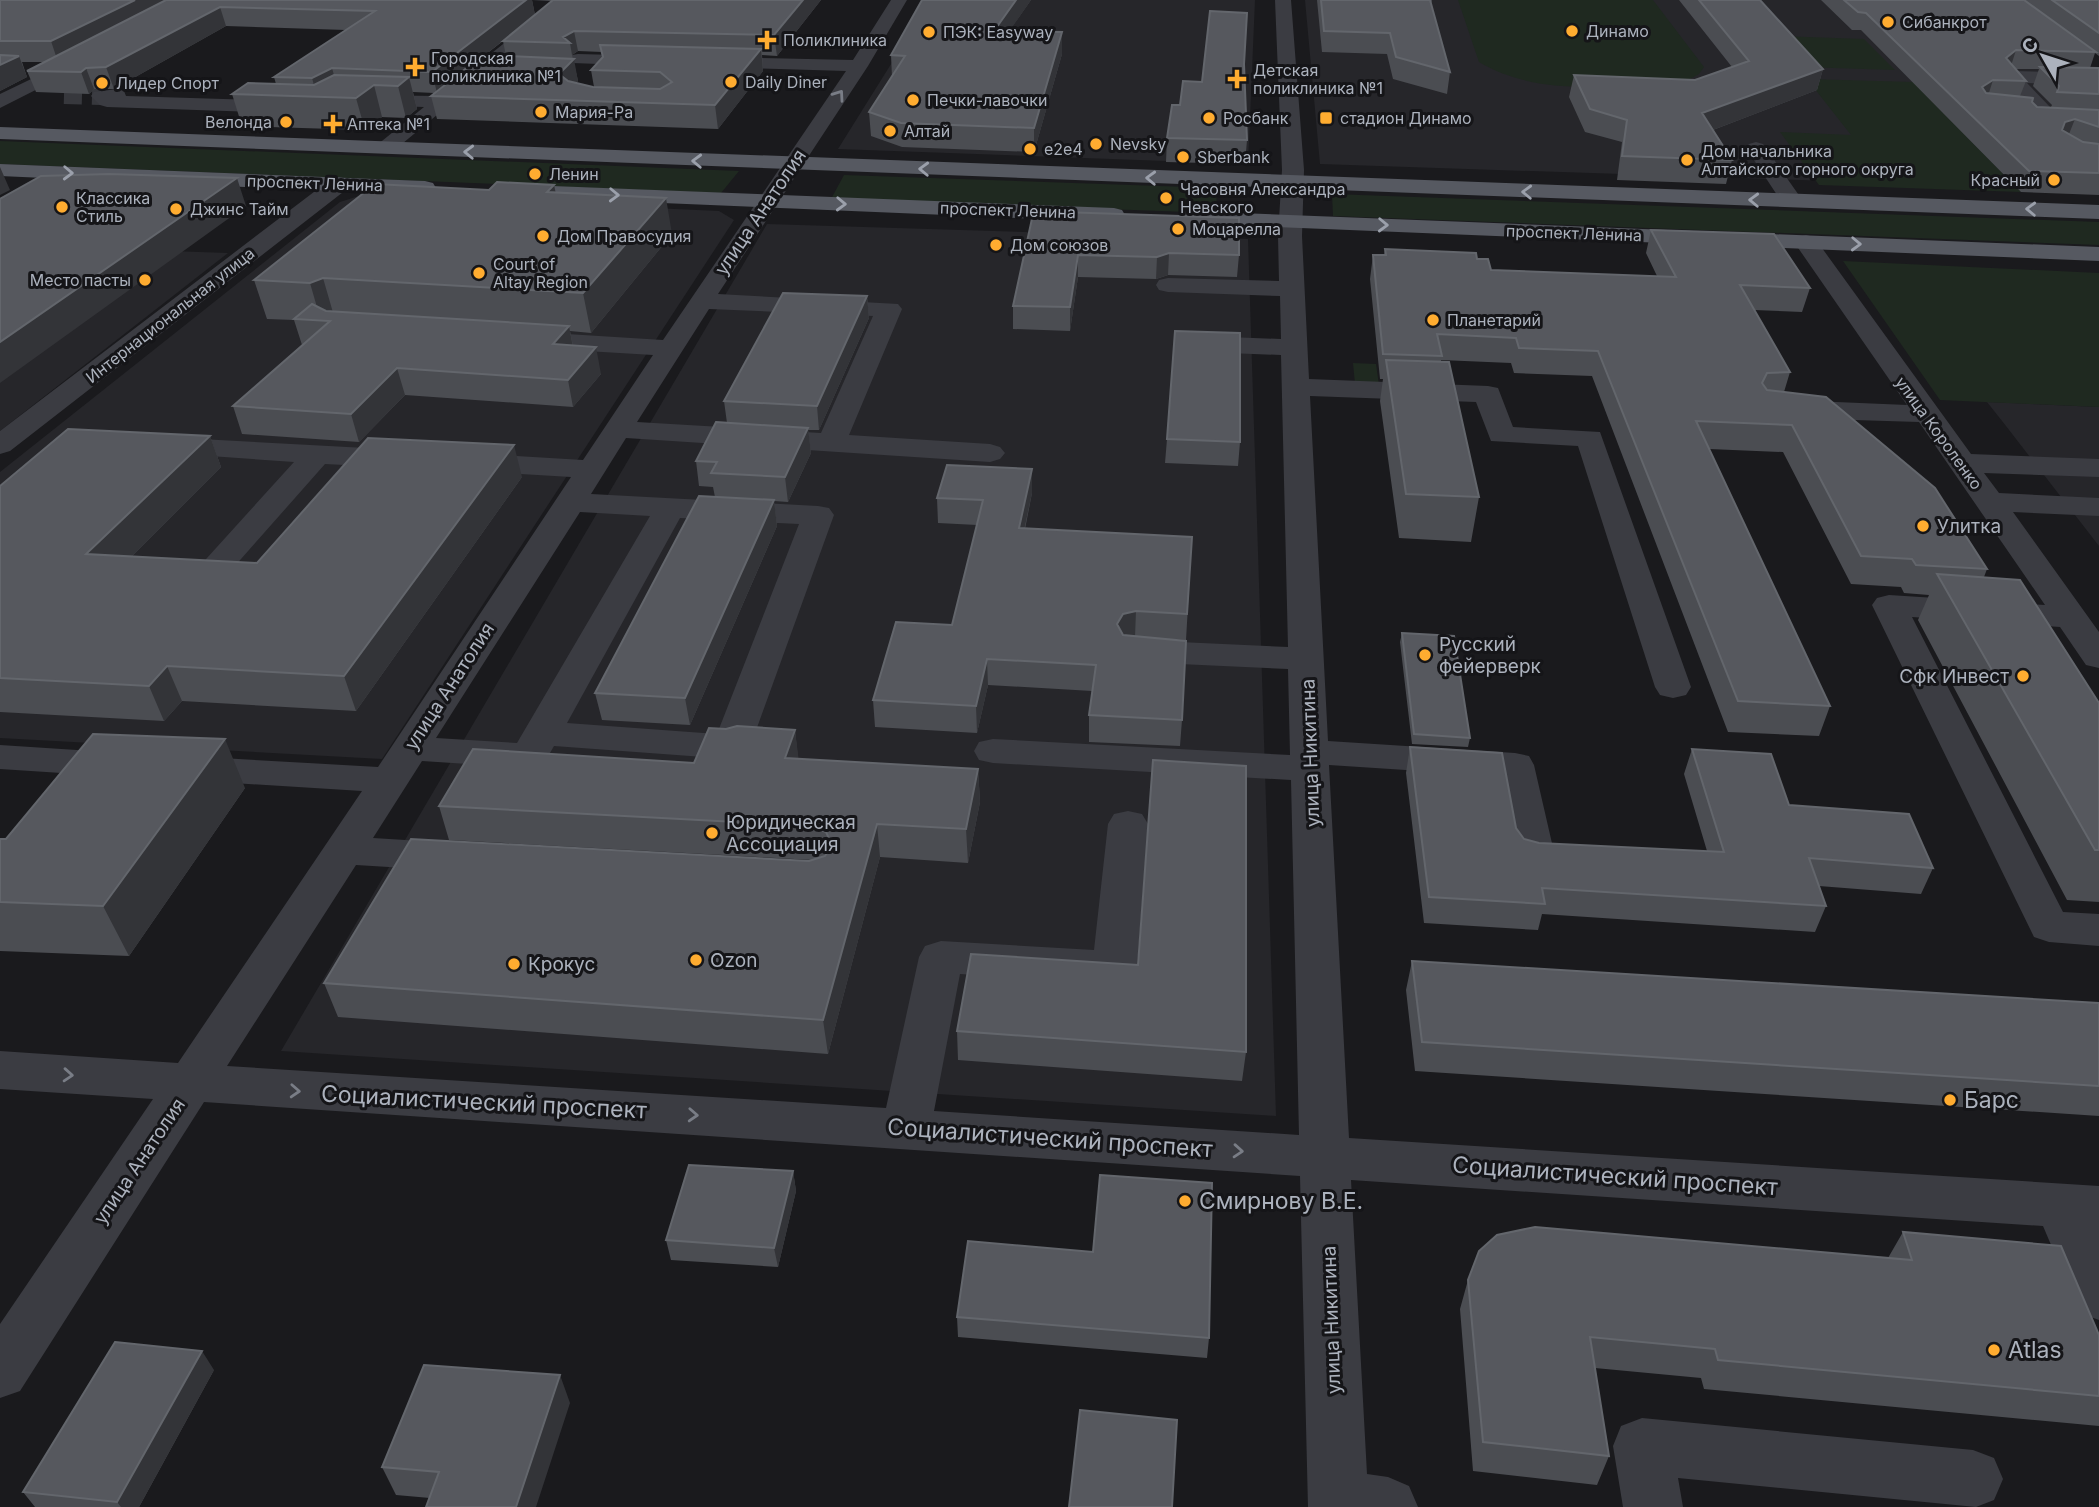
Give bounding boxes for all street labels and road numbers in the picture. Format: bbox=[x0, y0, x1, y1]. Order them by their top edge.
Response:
street label: улица Анатолия bbox=[710, 145, 811, 280]
street label: проспект Ленина bbox=[247, 171, 383, 195]
street label: проспект Ленина bbox=[940, 198, 1076, 222]
street label: проспект Ленина bbox=[1506, 221, 1642, 245]
street label: Интернациональная улица bbox=[82, 243, 258, 387]
street label: улица Короленко bbox=[1891, 373, 1987, 493]
street label: улица Анатолия bbox=[400, 618, 499, 754]
street label: улица Никитина bbox=[1296, 678, 1325, 828]
street label: Социалистический проспект bbox=[320, 1079, 648, 1125]
street label: улица Анатолия bbox=[89, 1094, 190, 1229]
street label: Социалистический проспект bbox=[886, 1113, 1214, 1163]
street label: Социалистический проспект bbox=[1451, 1151, 1779, 1201]
street label: улица Никитина bbox=[1317, 1245, 1346, 1395]

